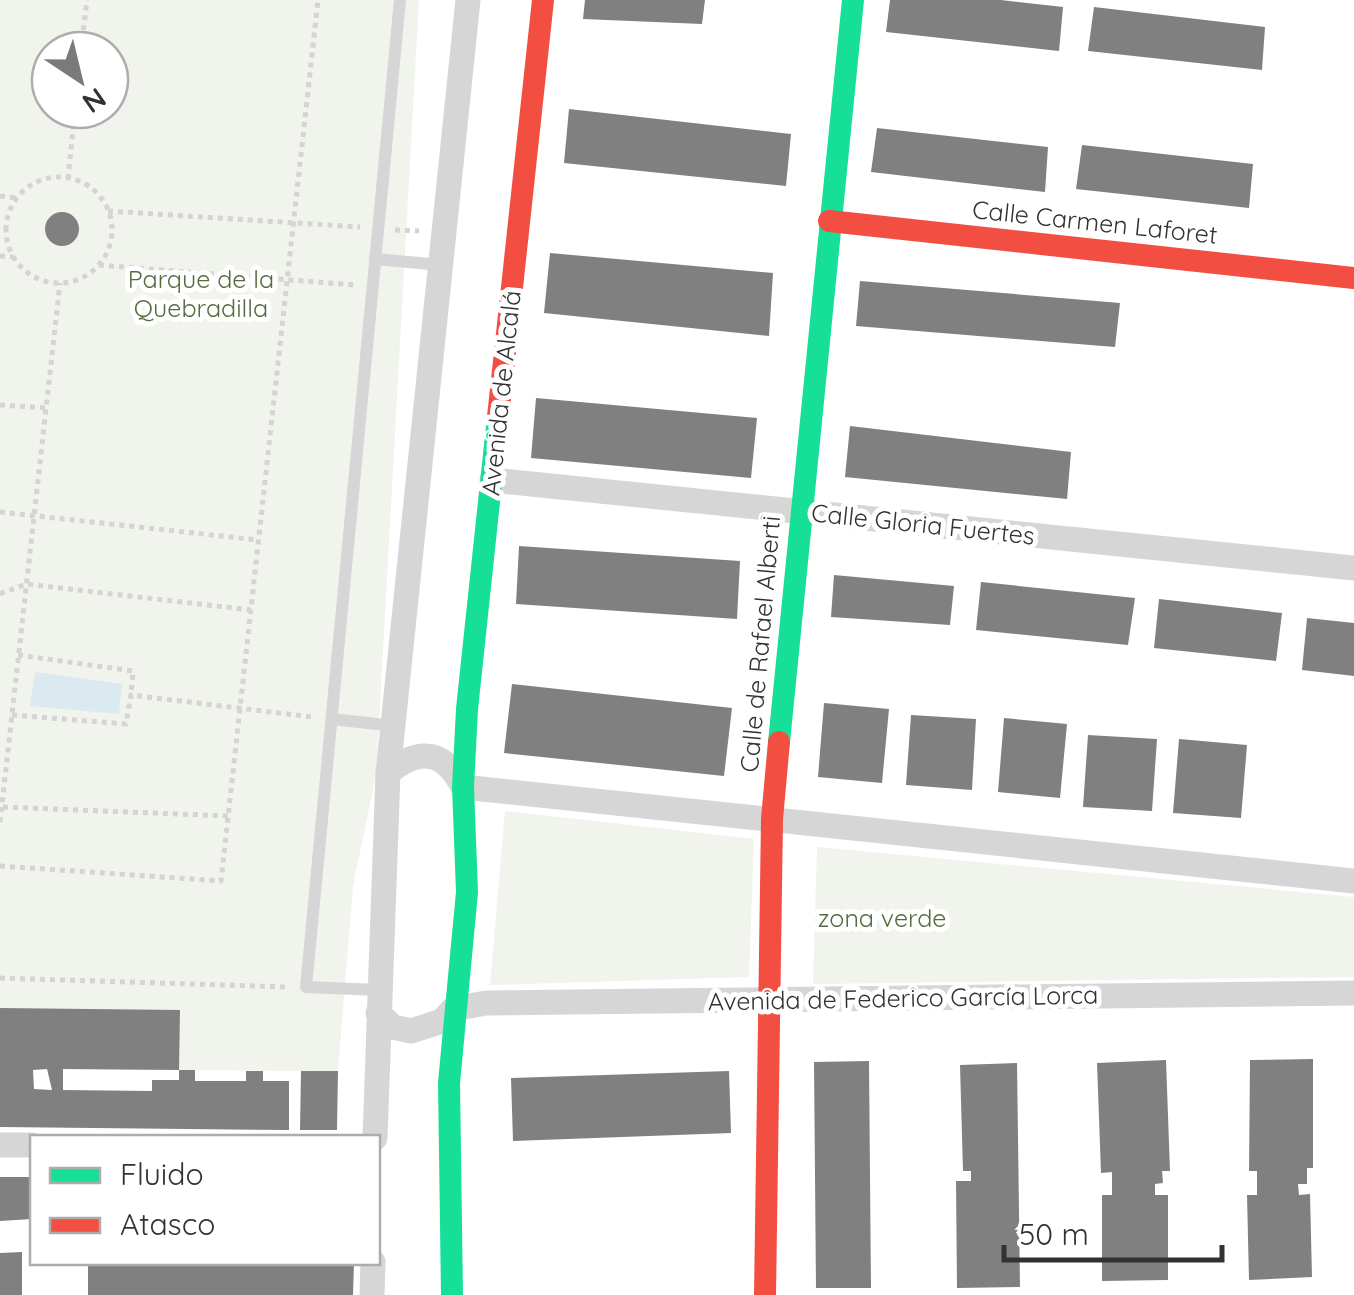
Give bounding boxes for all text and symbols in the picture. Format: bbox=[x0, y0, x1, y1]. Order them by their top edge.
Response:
north arrow bbox=[30, 30, 130, 130]
text: N bbox=[76, 81, 113, 121]
street label: Calle Carmen Laforet bbox=[971, 193, 1219, 250]
park label: Parque de la Quebradilla bbox=[128, 263, 274, 323]
street label: Avenida de Alcalá bbox=[474, 289, 527, 497]
street label: Calle Gloria Fuertes bbox=[810, 496, 1036, 551]
street label: Calle de Rafael Alberti bbox=[733, 514, 786, 773]
park label: zona verde bbox=[818, 902, 946, 933]
street label: Avenida de Federico García Lorca bbox=[707, 979, 1099, 1016]
legend bbox=[30, 1135, 380, 1265]
text: Fluido bbox=[120, 1155, 204, 1193]
scale bar bbox=[1004, 1200, 1222, 1262]
text: Atasco bbox=[120, 1205, 215, 1243]
text: 50 m bbox=[1019, 1215, 1089, 1253]

